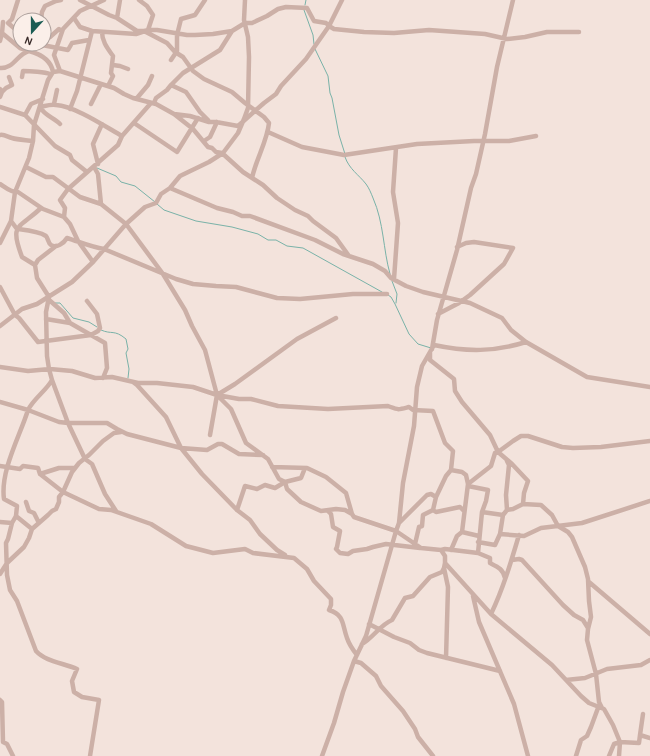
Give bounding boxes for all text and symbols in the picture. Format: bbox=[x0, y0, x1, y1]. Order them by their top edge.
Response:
north arrow bbox=[12, 12, 52, 52]
text: N bbox=[23, 33, 35, 48]

